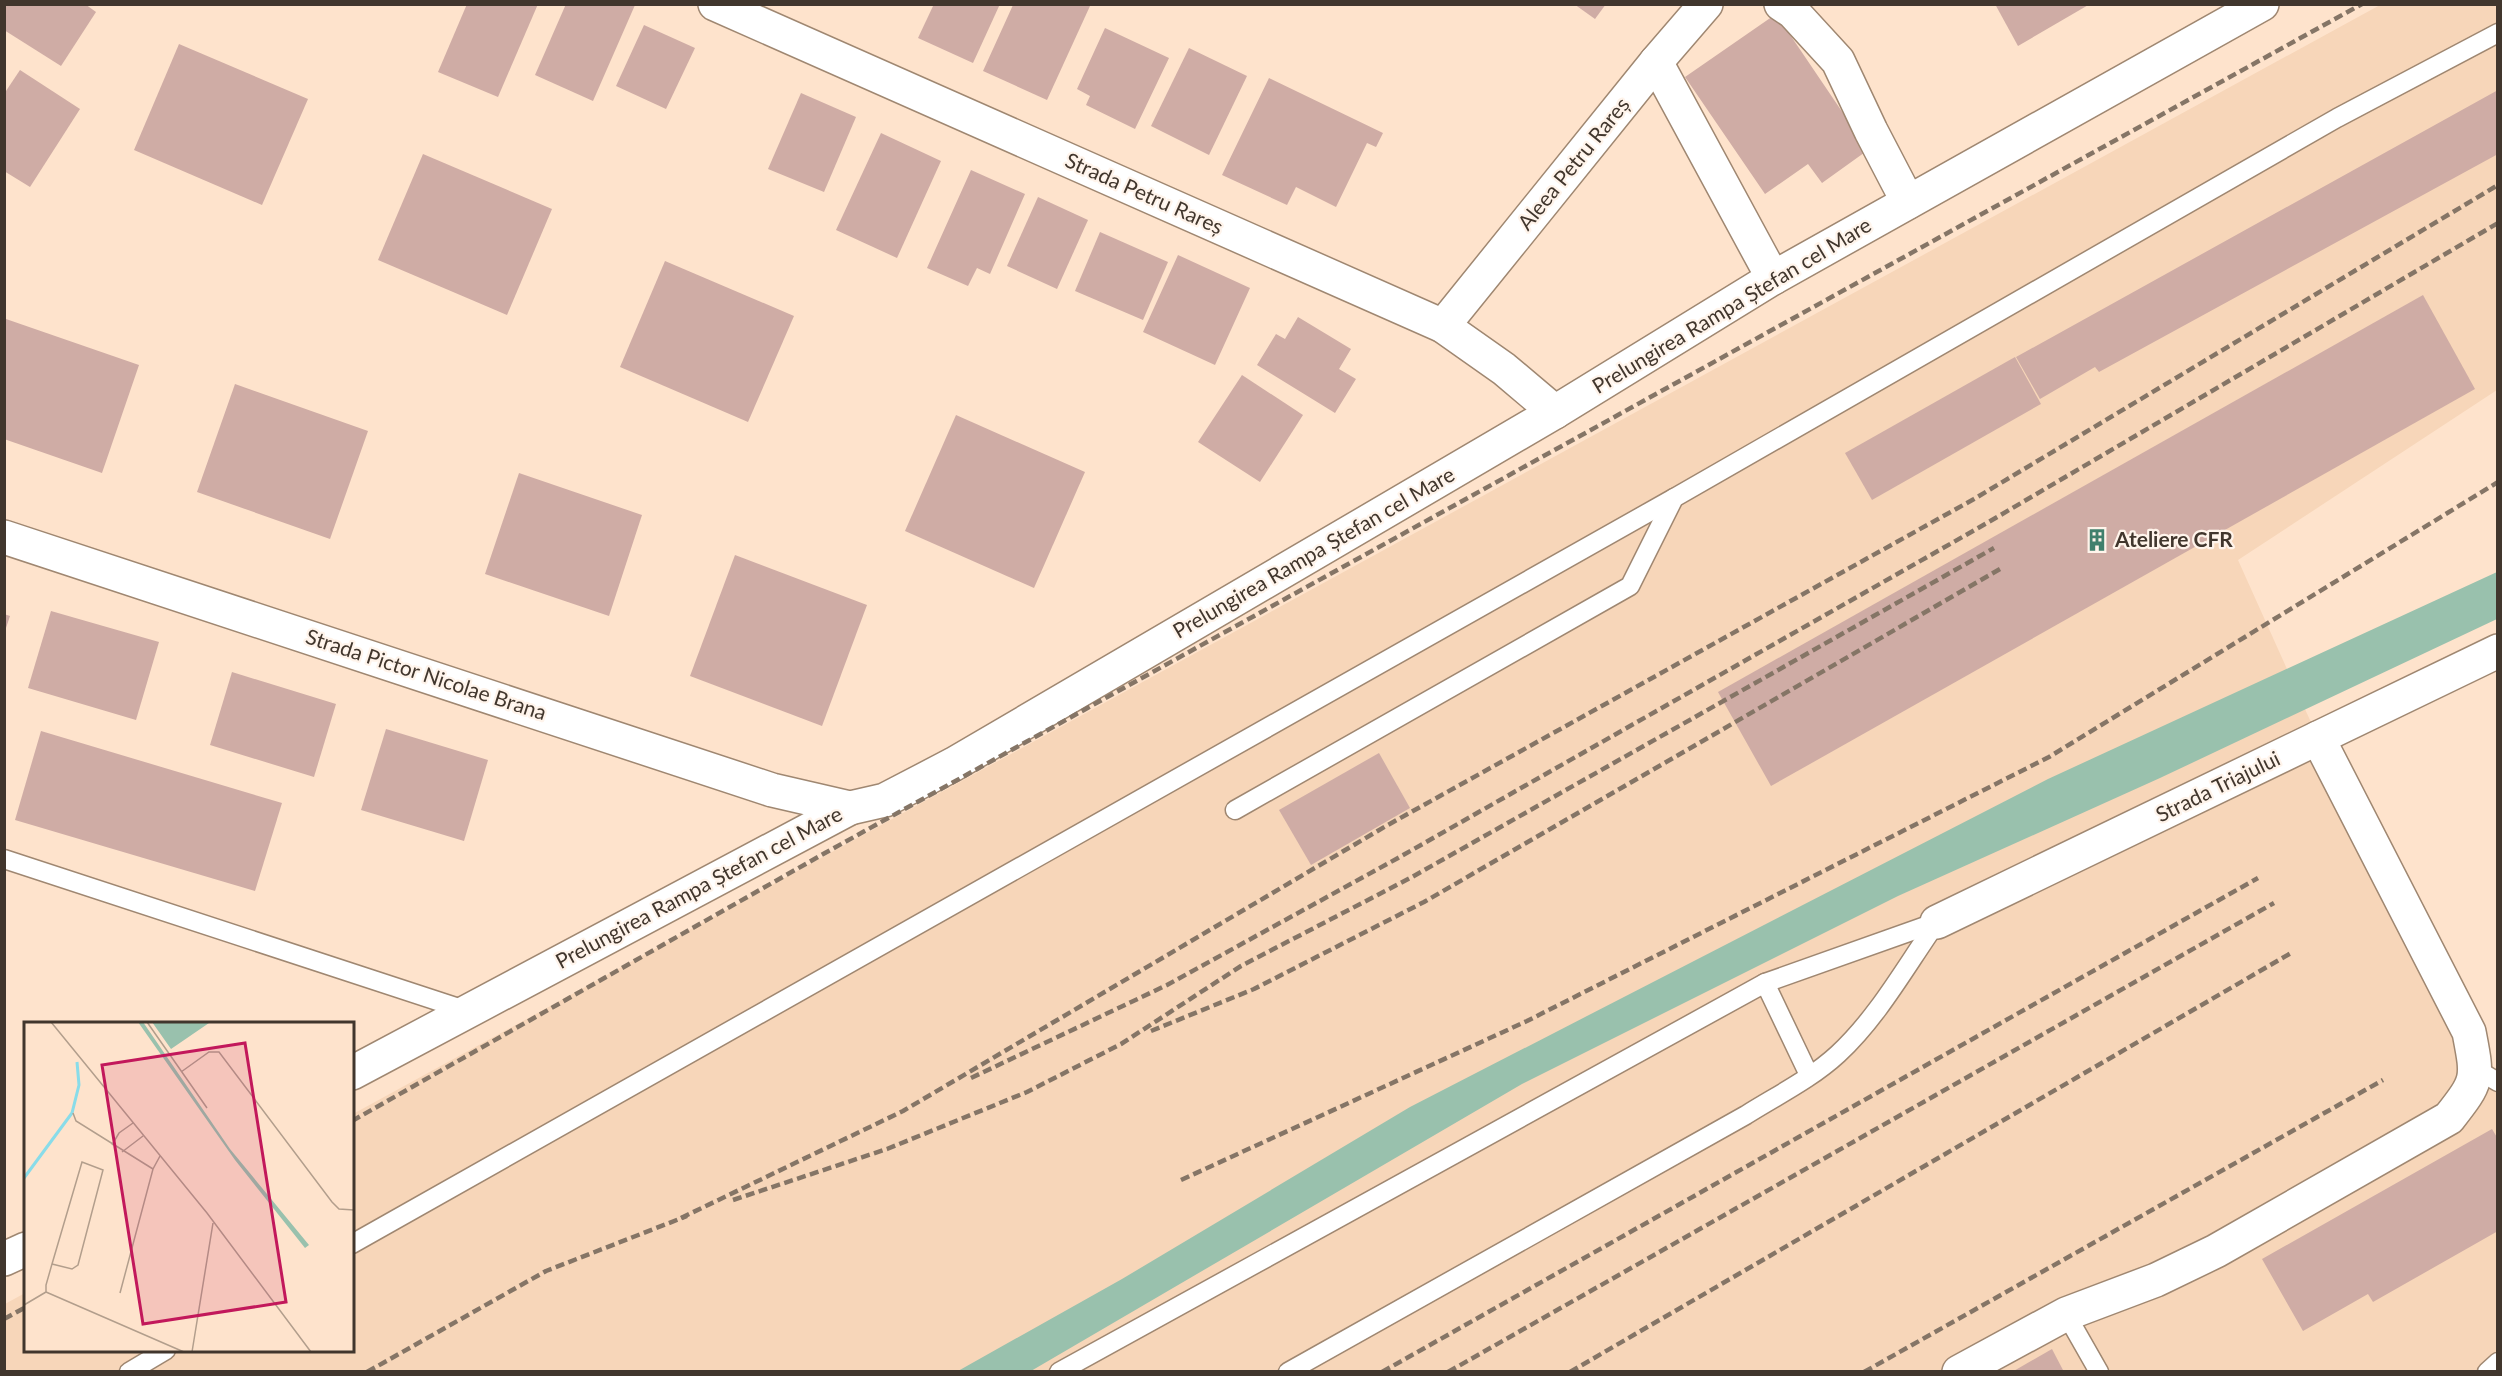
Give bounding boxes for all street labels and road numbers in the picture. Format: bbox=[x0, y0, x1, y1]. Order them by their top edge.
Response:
street label: Aleea Petru Rareș bbox=[1512, 92, 1634, 234]
street label: Strada Petru Rareș bbox=[1062, 147, 1227, 239]
street label: Prelungirea Rampa Ștefan cel Mare bbox=[1587, 211, 1875, 398]
street label: Prelungirea Rampa Ștefan cel Mare bbox=[1168, 461, 1458, 643]
street label: Strada Pictor Nicolae Brana bbox=[303, 623, 550, 724]
street label: Strada Triajului bbox=[2151, 745, 2283, 826]
street label: Prelungirea Rampa Ștefan cel Mare bbox=[551, 800, 846, 973]

